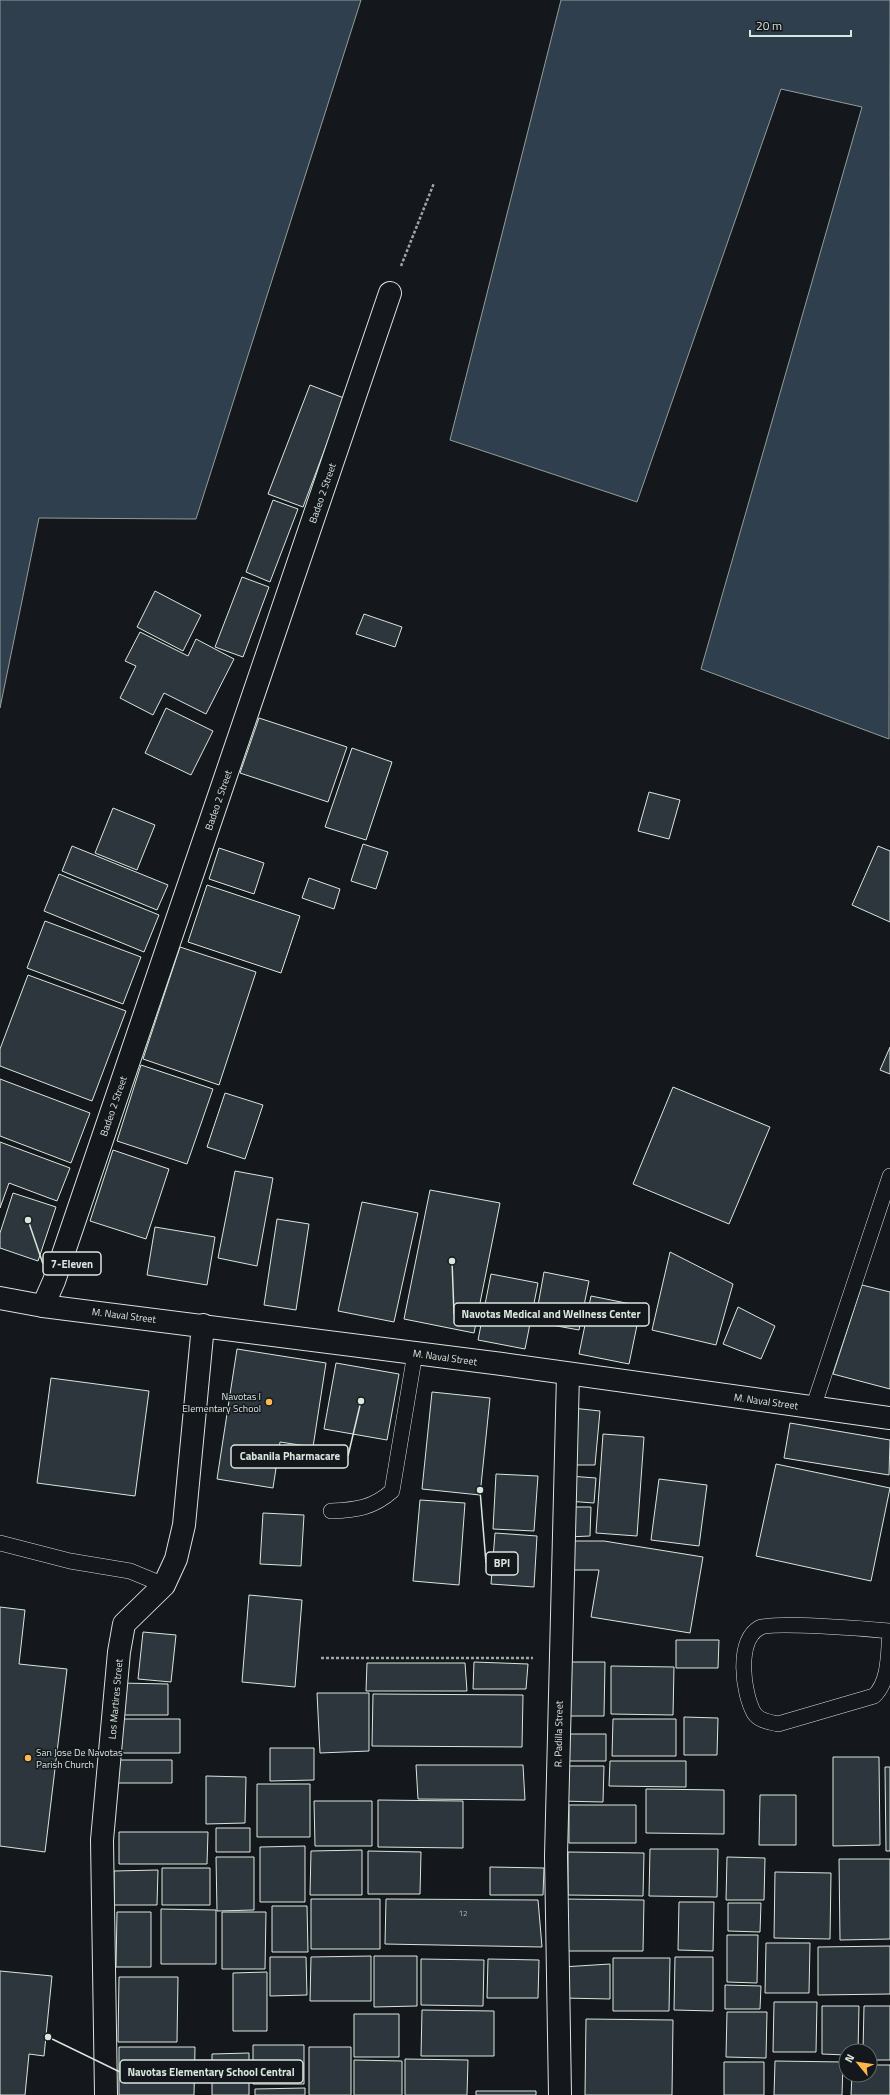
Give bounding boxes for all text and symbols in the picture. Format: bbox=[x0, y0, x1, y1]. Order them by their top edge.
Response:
scale bar bbox=[750, 12, 851, 38]
text: 20 m bbox=[756, 16, 782, 35]
street label: Badeo 2 Street bbox=[305, 461, 340, 525]
street label: Badeo 2 Street bbox=[201, 768, 236, 832]
street label: Badeo 2 Street bbox=[96, 1074, 131, 1138]
callout: 7-Eleven bbox=[43, 1252, 101, 1275]
text: 7-Eleven bbox=[51, 1256, 93, 1272]
callout: Navotas Medical and Wellness Center bbox=[454, 1303, 649, 1326]
street label: M. Naval Street bbox=[91, 1304, 157, 1327]
text: Navotas Medical and Wellness Center bbox=[462, 1306, 640, 1322]
street label: M. Naval Street bbox=[412, 1346, 478, 1369]
place label: Navotas I Elementary School bbox=[182, 1389, 261, 1416]
street label: M. Naval Street bbox=[733, 1390, 799, 1413]
marker: Navotas I Elementary School bbox=[264, 1397, 274, 1407]
callout: Cabanila Pharmacare bbox=[231, 1445, 348, 1468]
text: Cabanila Pharmacare bbox=[240, 1448, 341, 1464]
callout: BPI bbox=[486, 1552, 518, 1575]
text: BPI bbox=[494, 1555, 510, 1571]
street label: Los Martires Street bbox=[105, 1658, 127, 1740]
street label: R. Padilla Street bbox=[550, 1700, 567, 1767]
place label: San Jose De Navotas Parish Church bbox=[36, 1745, 123, 1772]
marker: San Jose De Navotas Parish Church bbox=[23, 1753, 33, 1763]
house number: 12 bbox=[459, 1907, 467, 1919]
north arrow bbox=[838, 2043, 878, 2083]
text: N bbox=[840, 2051, 858, 2065]
callout: Navotas Elementary School Central bbox=[120, 2060, 303, 2083]
text: Navotas Elementary School Central bbox=[127, 2064, 295, 2080]

